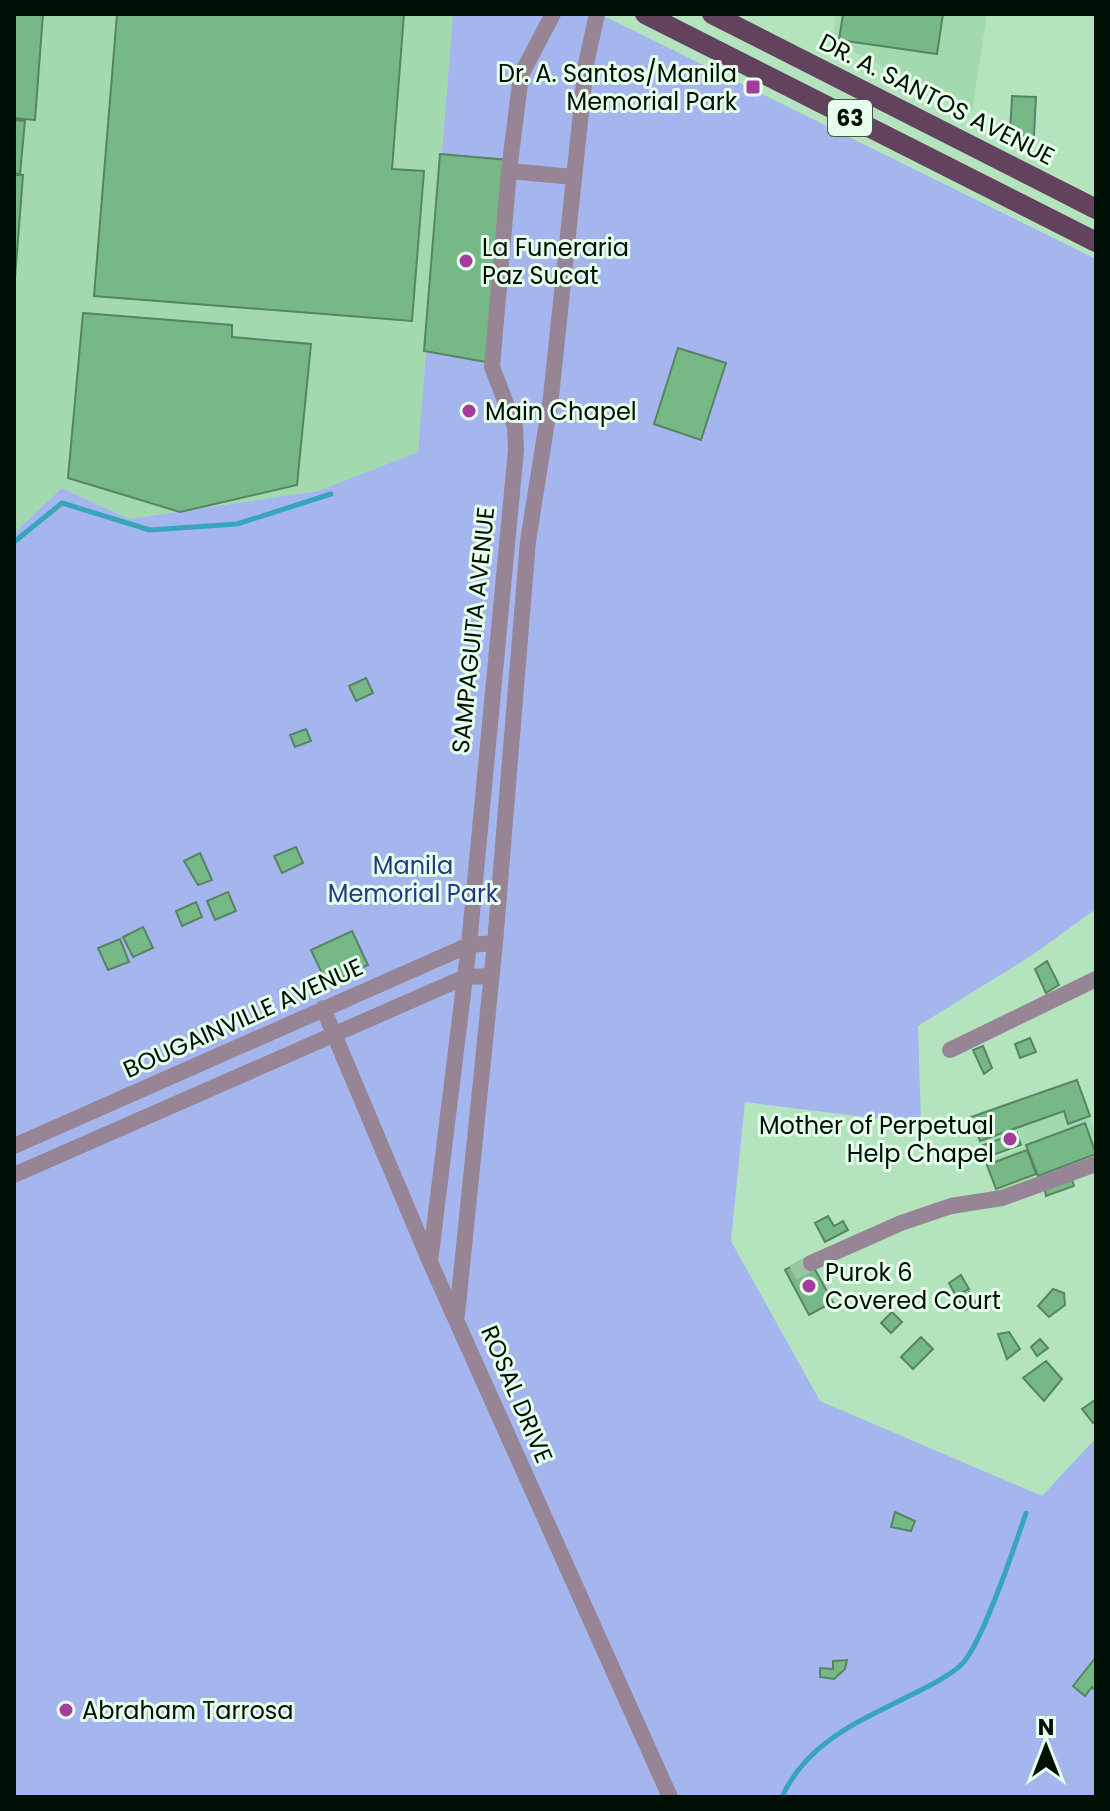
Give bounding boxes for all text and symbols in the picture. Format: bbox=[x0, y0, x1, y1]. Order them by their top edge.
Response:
street label: DR. A. SANTOS AVENUE bbox=[814, 25, 1060, 173]
place label: Dr. A. Santos/Manila Memorial Park bbox=[498, 57, 738, 118]
marker: Dr. A. Santos/Manila Memorial Park bbox=[744, 78, 762, 96]
road number: 63 bbox=[828, 100, 872, 136]
place label: La Funeraria Paz Sucat bbox=[482, 231, 629, 292]
marker: La Funeraria Paz Sucat bbox=[457, 252, 475, 270]
place label: Main Chapel bbox=[485, 395, 637, 428]
marker: Main Chapel bbox=[460, 402, 478, 420]
street label: SAMPAGUITA AVENUE bbox=[444, 505, 502, 755]
park label: Manila Memorial Park bbox=[328, 849, 499, 910]
street label: BOUGAINVILLE AVENUE bbox=[118, 950, 368, 1086]
place label: Mother of Perpetual Help Chapel bbox=[759, 1109, 994, 1170]
marker: Mother of Perpetual Help Chapel bbox=[1001, 1130, 1019, 1148]
place label: Purok 6 Covered Court bbox=[825, 1256, 1001, 1317]
marker: Purok 6 Covered Court bbox=[800, 1277, 818, 1295]
street label: ROSAL DRIVE bbox=[473, 1320, 561, 1468]
place label: Abraham Tarrosa bbox=[82, 1694, 294, 1727]
marker: Abraham Tarrosa bbox=[57, 1701, 75, 1719]
north arrow bbox=[1006, 1707, 1086, 1787]
text: N bbox=[1038, 1712, 1054, 1743]

